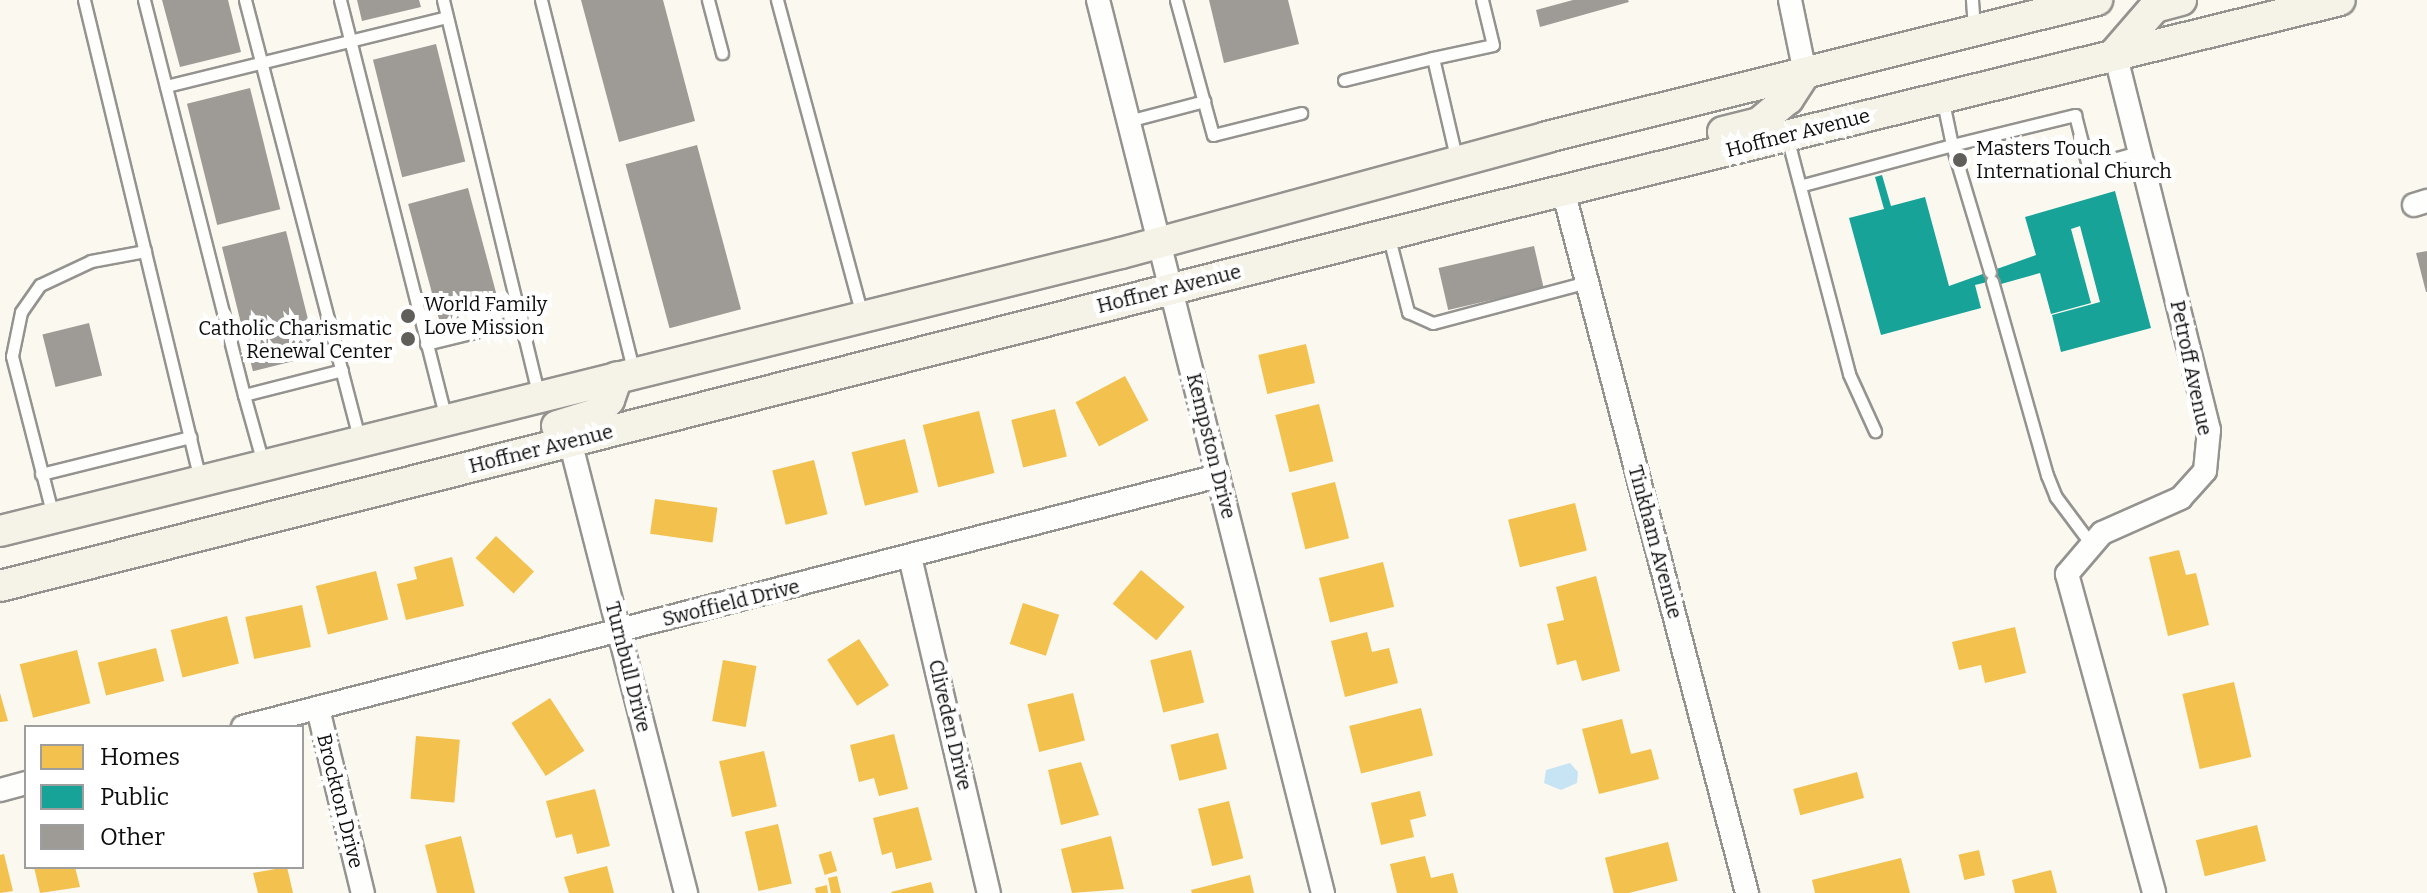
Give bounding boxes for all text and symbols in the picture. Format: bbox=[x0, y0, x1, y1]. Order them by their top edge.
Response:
street label: Hoffner Avenue bbox=[1723, 103, 1873, 163]
place label: Masters Touch International Church bbox=[1976, 136, 2172, 183]
marker: Masters Touch International Church bbox=[1951, 151, 1969, 169]
street label: Hoffner Avenue bbox=[1094, 259, 1244, 319]
place label: World Family Love Mission bbox=[424, 292, 547, 339]
street label: Petroff Avenue bbox=[2165, 298, 2217, 438]
marker: World Family Love Mission bbox=[399, 307, 417, 325]
place label: Catholic Charismatic Renewal Center bbox=[198, 316, 392, 363]
marker: Catholic Charismatic Renewal Center bbox=[399, 330, 417, 348]
street label: Kempston Drive bbox=[1181, 371, 1241, 521]
street label: Hoffner Avenue bbox=[466, 419, 616, 479]
street label: Tinkham Avenue bbox=[1623, 463, 1687, 621]
street label: Swoffield Drive bbox=[660, 574, 802, 632]
street label: Turnbull Drive bbox=[600, 599, 656, 735]
street label: Cliveden Drive bbox=[923, 657, 977, 793]
legend bbox=[24, 725, 304, 869]
street label: Brockton Drive bbox=[312, 731, 368, 871]
text: Homes bbox=[100, 743, 180, 771]
text: Public bbox=[100, 783, 169, 811]
text: Other bbox=[100, 823, 165, 851]

